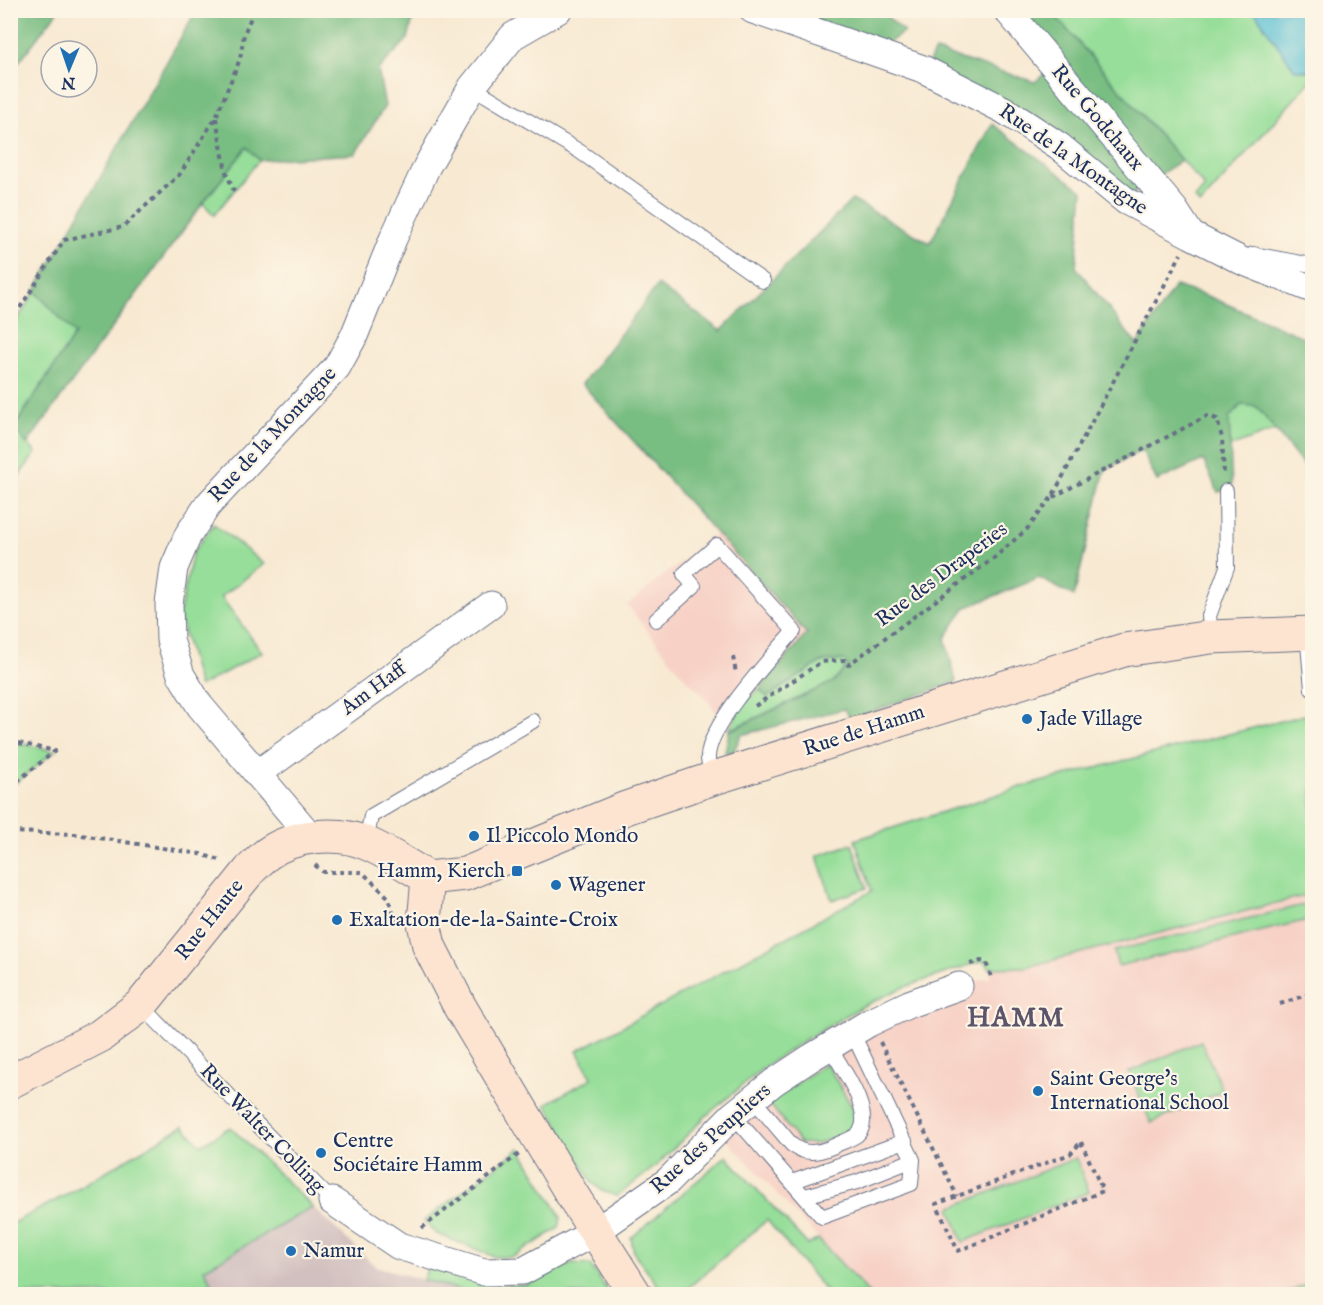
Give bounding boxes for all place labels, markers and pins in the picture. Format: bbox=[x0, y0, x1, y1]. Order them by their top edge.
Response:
place label: Jade Village bbox=[1037, 706, 1143, 733]
marker: Jade Village bbox=[1020, 712, 1034, 726]
place label: Il Piccolo Mondo bbox=[486, 823, 638, 850]
marker: Il Piccolo Mondo bbox=[467, 829, 481, 843]
place label: Hamm, Kierch bbox=[377, 858, 505, 885]
marker: Hamm, Kierch bbox=[510, 864, 524, 878]
place label: Wagener bbox=[568, 872, 646, 899]
marker: Wagener bbox=[549, 878, 563, 892]
place label: Exaltation-de-la-Sainte-Croix bbox=[349, 907, 618, 934]
marker: Exaltation-de-la-Sainte-Croix bbox=[330, 913, 344, 927]
place label: Saint George's International School bbox=[1050, 1066, 1229, 1117]
marker: Saint George's International School bbox=[1031, 1084, 1045, 1098]
place label: Centre Sociétaire Hamm bbox=[333, 1128, 483, 1179]
marker: Centre Sociétaire Hamm bbox=[314, 1146, 328, 1160]
place label: Namur bbox=[303, 1238, 365, 1265]
marker: Namur bbox=[284, 1244, 298, 1258]

